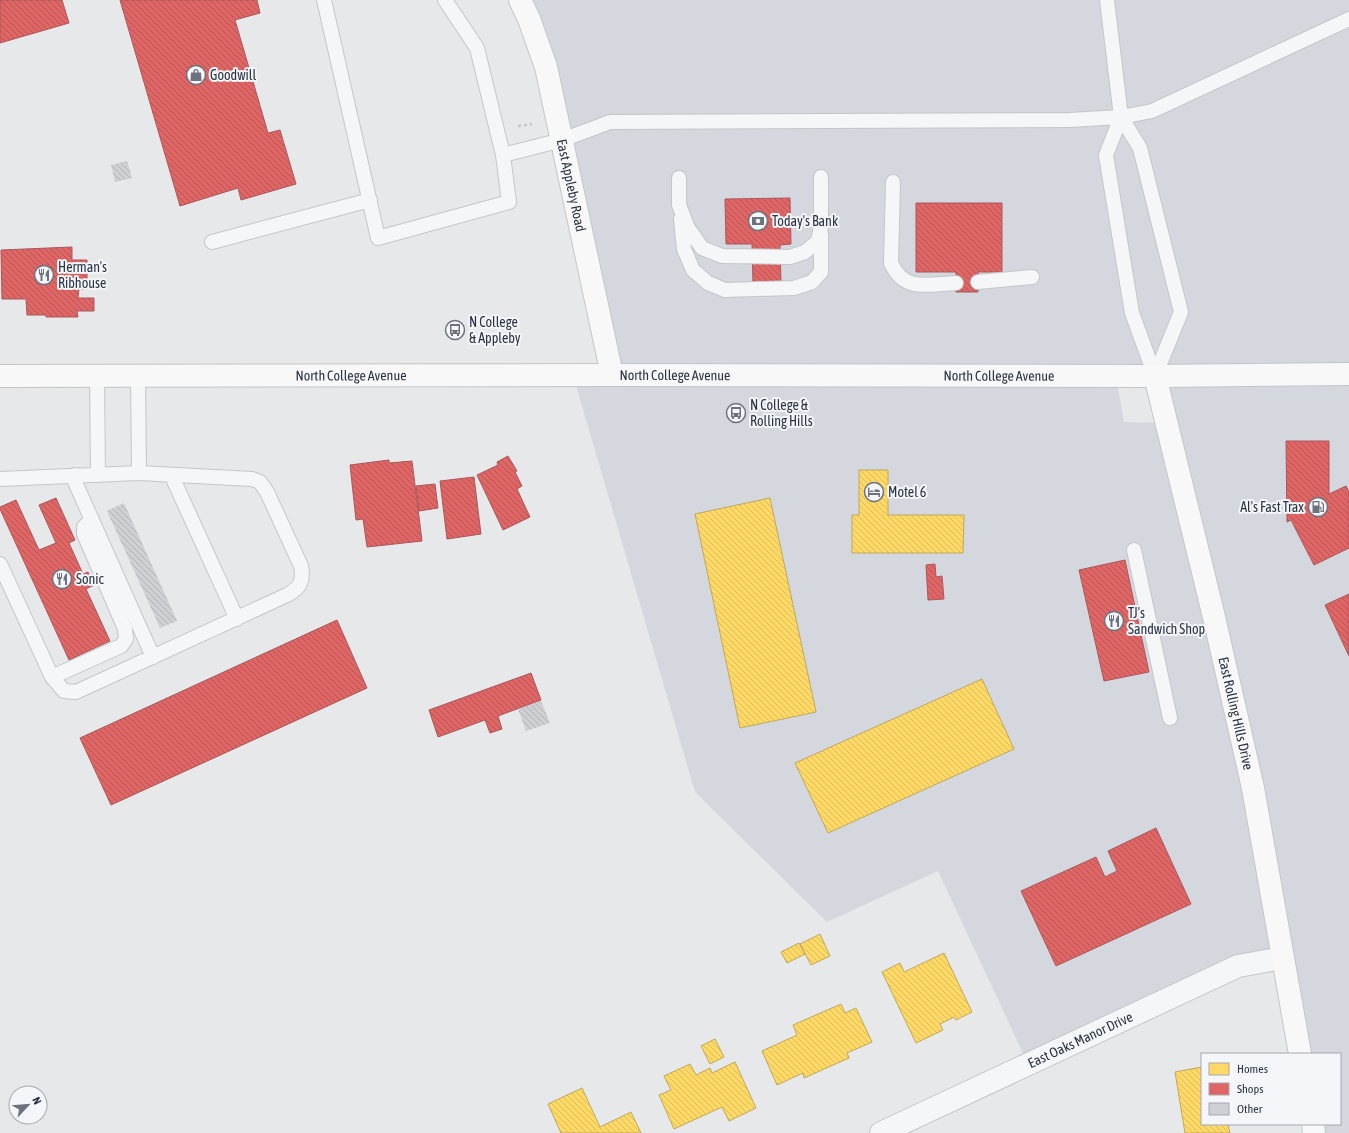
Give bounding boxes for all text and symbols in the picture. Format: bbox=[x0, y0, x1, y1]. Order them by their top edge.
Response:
shop icon: Goodwill bbox=[185, 64, 207, 86]
place label: Goodwill bbox=[210, 67, 257, 83]
street label: East Appleby Road bbox=[554, 138, 589, 233]
bank icon: Today's Bank bbox=[747, 210, 769, 232]
place label: Today's Bank bbox=[772, 213, 838, 229]
place label: Herman's Ribhouse bbox=[58, 259, 107, 291]
restaurant icon: Herman's Ribhouse bbox=[33, 264, 55, 286]
place label: N College & Appleby bbox=[469, 314, 521, 346]
bus stop icon: N College & Appleby bbox=[444, 319, 466, 341]
street label: North College Avenue bbox=[295, 367, 407, 384]
street label: North College Avenue bbox=[619, 367, 731, 383]
street label: North College Avenue bbox=[943, 368, 1055, 384]
place label: N College & Rolling Hills bbox=[750, 397, 813, 429]
bus stop icon: N College & Rolling Hills bbox=[725, 402, 747, 424]
hotel icon: Motel 6 bbox=[863, 481, 885, 503]
place label: Motel 6 bbox=[888, 484, 927, 500]
fuel station icon: Al's Fast Trax bbox=[1307, 496, 1329, 518]
place label: Al's Fast Trax bbox=[1240, 499, 1304, 515]
restaurant icon: Sonic bbox=[51, 568, 73, 590]
place label: Sonic bbox=[76, 571, 104, 587]
place label: TJ's Sandwich Shop bbox=[1128, 605, 1206, 637]
restaurant icon: TJ's Sandwich Shop bbox=[1103, 610, 1125, 632]
street label: East Rolling Hills Drive bbox=[1215, 655, 1257, 771]
street label: East Oaks Manor Drive bbox=[1025, 1008, 1135, 1071]
legend bbox=[1201, 1053, 1341, 1125]
text: Homes bbox=[1237, 1062, 1268, 1076]
text: Shops bbox=[1237, 1082, 1263, 1096]
north arrow bbox=[8, 1085, 48, 1125]
text: N bbox=[30, 1095, 44, 1106]
text: Other bbox=[1237, 1102, 1263, 1116]

